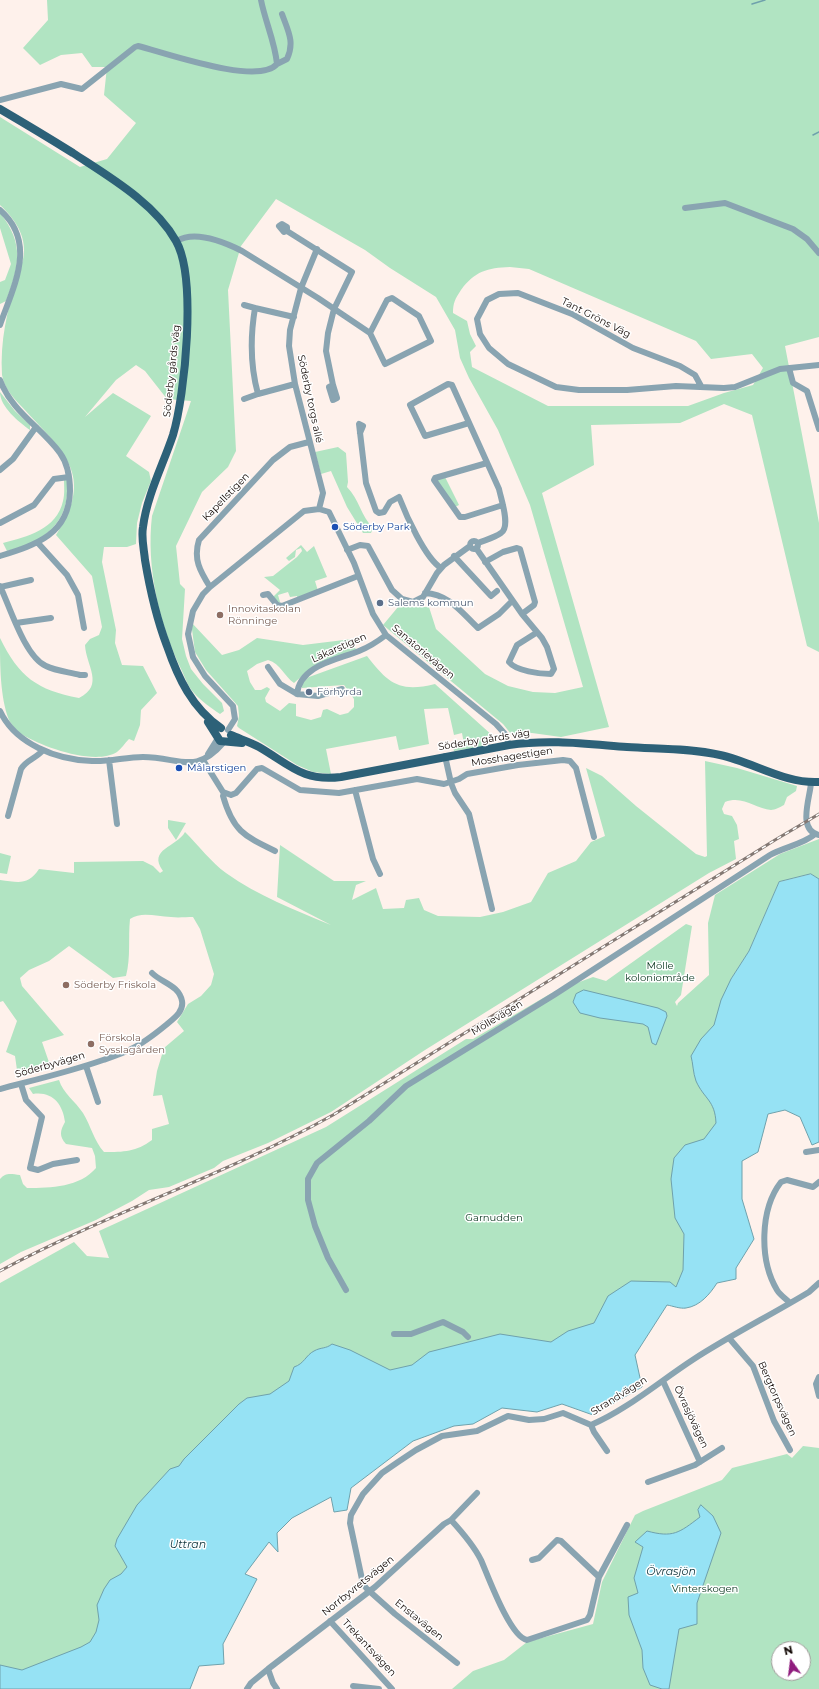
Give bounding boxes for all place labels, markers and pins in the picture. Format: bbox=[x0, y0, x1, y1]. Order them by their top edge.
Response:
place label: Söderby Park bbox=[343, 521, 410, 533]
marker: Söderby Park bbox=[330, 522, 340, 532]
place label: Salems kommun bbox=[388, 597, 474, 609]
marker: Salems kommun bbox=[375, 598, 385, 608]
place label: Innovitaskolan Rönninge bbox=[228, 603, 301, 626]
marker: Innovitaskolan Rönninge bbox=[215, 610, 225, 620]
place label: Förhyrda bbox=[317, 686, 362, 698]
marker: Förhyrda bbox=[304, 687, 314, 697]
place label: Målarstigen bbox=[187, 762, 246, 774]
marker: Målarstigen bbox=[174, 763, 184, 773]
place label: Söderby Friskola bbox=[74, 979, 156, 991]
marker: Söderby Friskola bbox=[61, 980, 71, 990]
place label: Förskola Sysslagården bbox=[99, 1032, 165, 1056]
marker: Förskola Sysslagården bbox=[86, 1039, 96, 1049]

